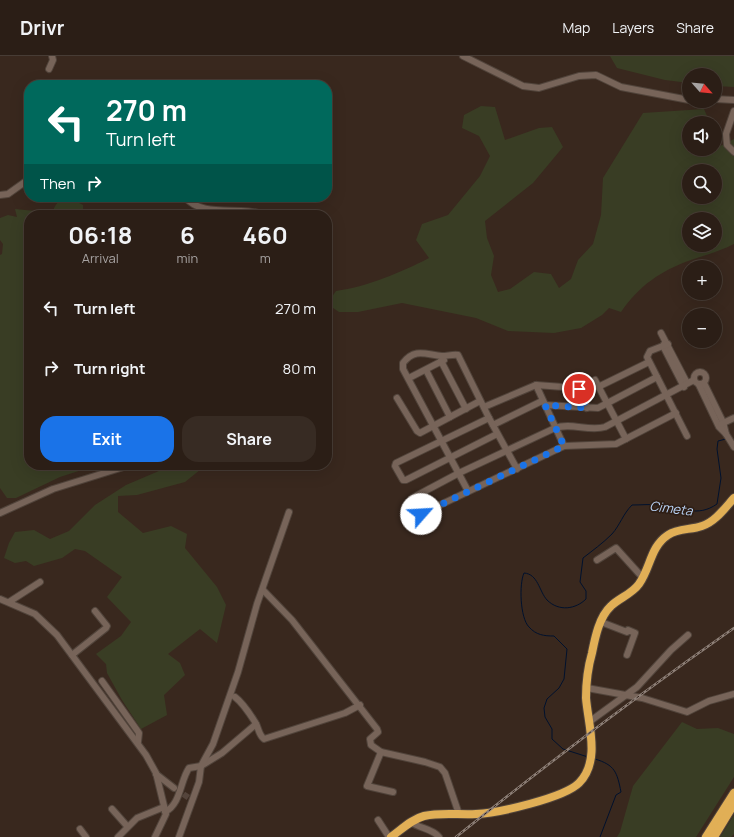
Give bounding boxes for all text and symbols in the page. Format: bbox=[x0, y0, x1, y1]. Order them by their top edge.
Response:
text: Drivr bbox=[20, 15, 64, 41]
text: Map bbox=[562, 18, 590, 37]
text: Layers bbox=[612, 18, 654, 37]
text: Share bbox=[676, 18, 714, 37]
north arrow bbox=[682, 68, 722, 108]
map controls bbox=[682, 68, 722, 348]
text: 270 m bbox=[106, 91, 187, 129]
icon: left bbox=[40, 96, 92, 148]
button: sound bbox=[682, 116, 722, 156]
text: Turn left bbox=[106, 127, 176, 151]
button: search bbox=[682, 164, 722, 204]
icon: right bbox=[83, 172, 105, 194]
text: Then bbox=[40, 173, 75, 194]
button: layers bbox=[682, 212, 722, 252]
text: 06:18 bbox=[68, 218, 132, 251]
text: 6 bbox=[180, 218, 195, 251]
text: 460 bbox=[243, 218, 288, 251]
text: Arrival bbox=[82, 249, 119, 267]
text: min bbox=[177, 249, 198, 267]
text: m bbox=[260, 249, 271, 267]
button: + bbox=[682, 260, 722, 300]
icon: left bbox=[40, 297, 62, 319]
text: Turn left bbox=[74, 298, 136, 319]
text: 270 m bbox=[275, 298, 316, 319]
button: − bbox=[682, 308, 722, 348]
icon: right bbox=[40, 357, 62, 379]
text: Turn right bbox=[74, 358, 145, 379]
text: 80 m bbox=[282, 358, 316, 379]
pin bbox=[562, 372, 596, 406]
icon: arrive bbox=[568, 378, 590, 400]
button: Exit bbox=[40, 416, 174, 462]
button: Share bbox=[182, 416, 316, 462]
position arrow bbox=[400, 493, 442, 535]
water label: Cimeta bbox=[648, 496, 694, 520]

